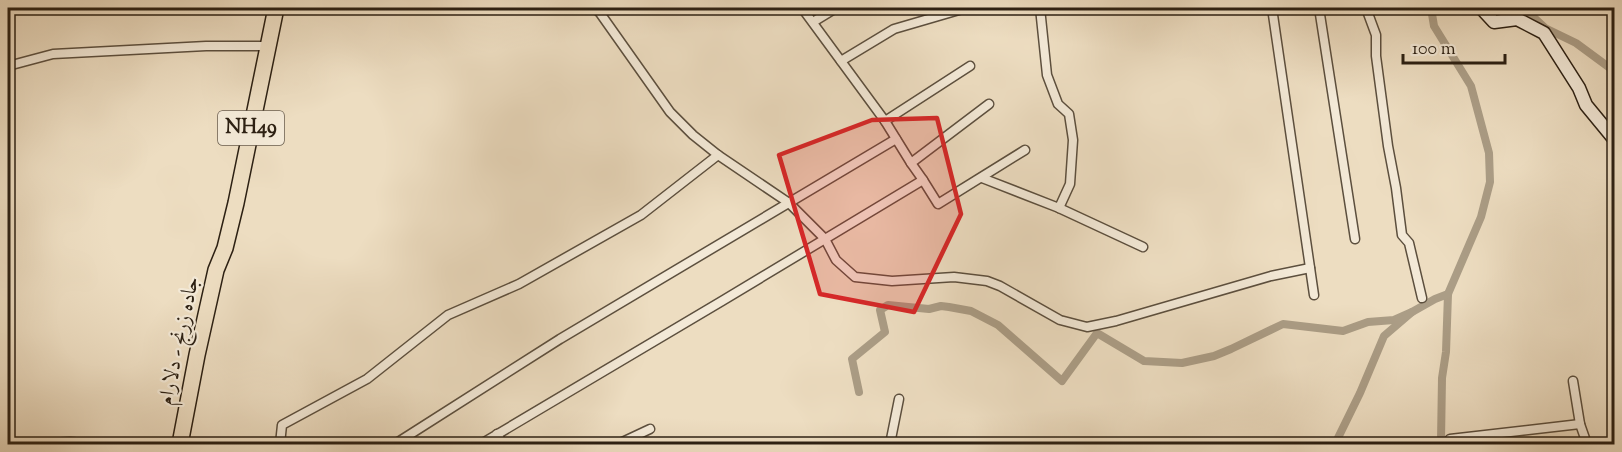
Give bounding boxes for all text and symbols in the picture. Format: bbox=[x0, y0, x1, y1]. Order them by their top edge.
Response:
scale bar bbox=[1403, 27, 1505, 65]
text: 100 m bbox=[1412, 37, 1456, 63]
road number: NH49 bbox=[218, 111, 284, 145]
street label: جاده زرنج - دلارام bbox=[152, 274, 209, 408]

